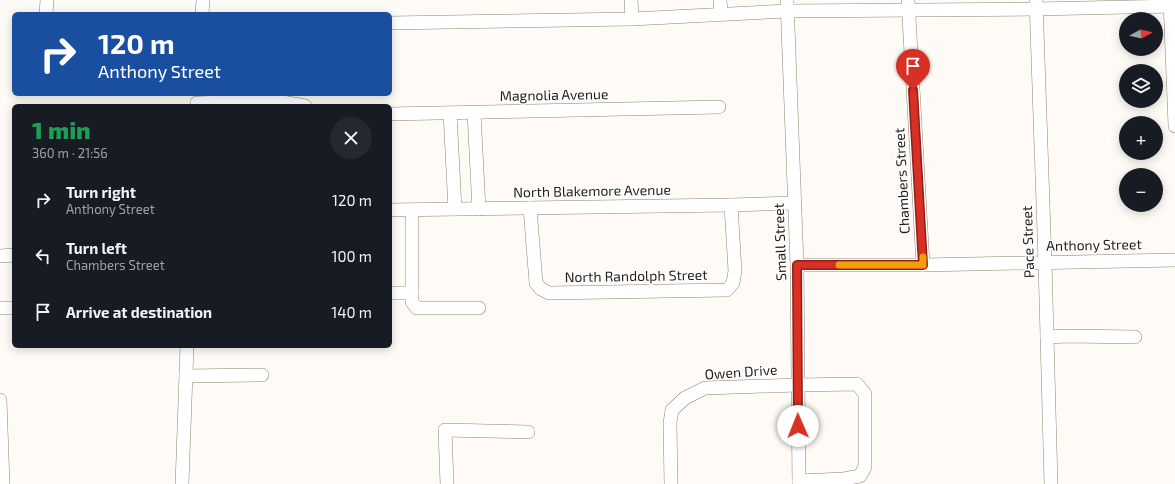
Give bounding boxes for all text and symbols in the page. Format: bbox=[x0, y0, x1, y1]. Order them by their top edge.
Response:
north arrow bbox=[1119, 12, 1163, 56]
map controls bbox=[1119, 12, 1163, 212]
text: 120 m bbox=[98, 26, 175, 60]
icon: right bbox=[32, 28, 84, 80]
pin bbox=[896, 49, 930, 90]
icon: arrive bbox=[902, 55, 924, 77]
text: Anthony Street bbox=[98, 60, 221, 82]
button: layers bbox=[1119, 64, 1163, 108]
street label: Magnolia Avenue bbox=[499, 85, 609, 104]
text: 1 min bbox=[32, 115, 91, 144]
button: + bbox=[1119, 116, 1163, 160]
button: close bbox=[330, 117, 372, 159]
street label: Chambers Street bbox=[890, 127, 913, 235]
text: 360 m · 21:56 bbox=[32, 145, 108, 161]
button: − bbox=[1119, 168, 1163, 212]
street label: North Blakemore Avenue bbox=[513, 181, 671, 200]
text: Turn right bbox=[66, 183, 136, 201]
icon: right bbox=[32, 189, 54, 211]
text: 120 m bbox=[332, 191, 372, 209]
text: Anthony Street bbox=[66, 201, 155, 217]
street label: Small Street bbox=[770, 203, 789, 281]
street label: Pace Street bbox=[1018, 206, 1037, 278]
street label: Anthony Street bbox=[1046, 235, 1142, 254]
text: Turn left bbox=[66, 239, 127, 257]
icon: left bbox=[32, 245, 54, 267]
text: 100 m bbox=[331, 247, 372, 265]
text: Chambers Street bbox=[66, 257, 165, 273]
street label: North Randolph Street bbox=[564, 266, 708, 285]
icon: arrive bbox=[32, 301, 54, 323]
text: Arrive at destination bbox=[66, 303, 212, 321]
text: 140 m bbox=[331, 303, 372, 321]
street label: Owen Drive bbox=[704, 360, 778, 383]
position arrow bbox=[777, 405, 819, 447]

